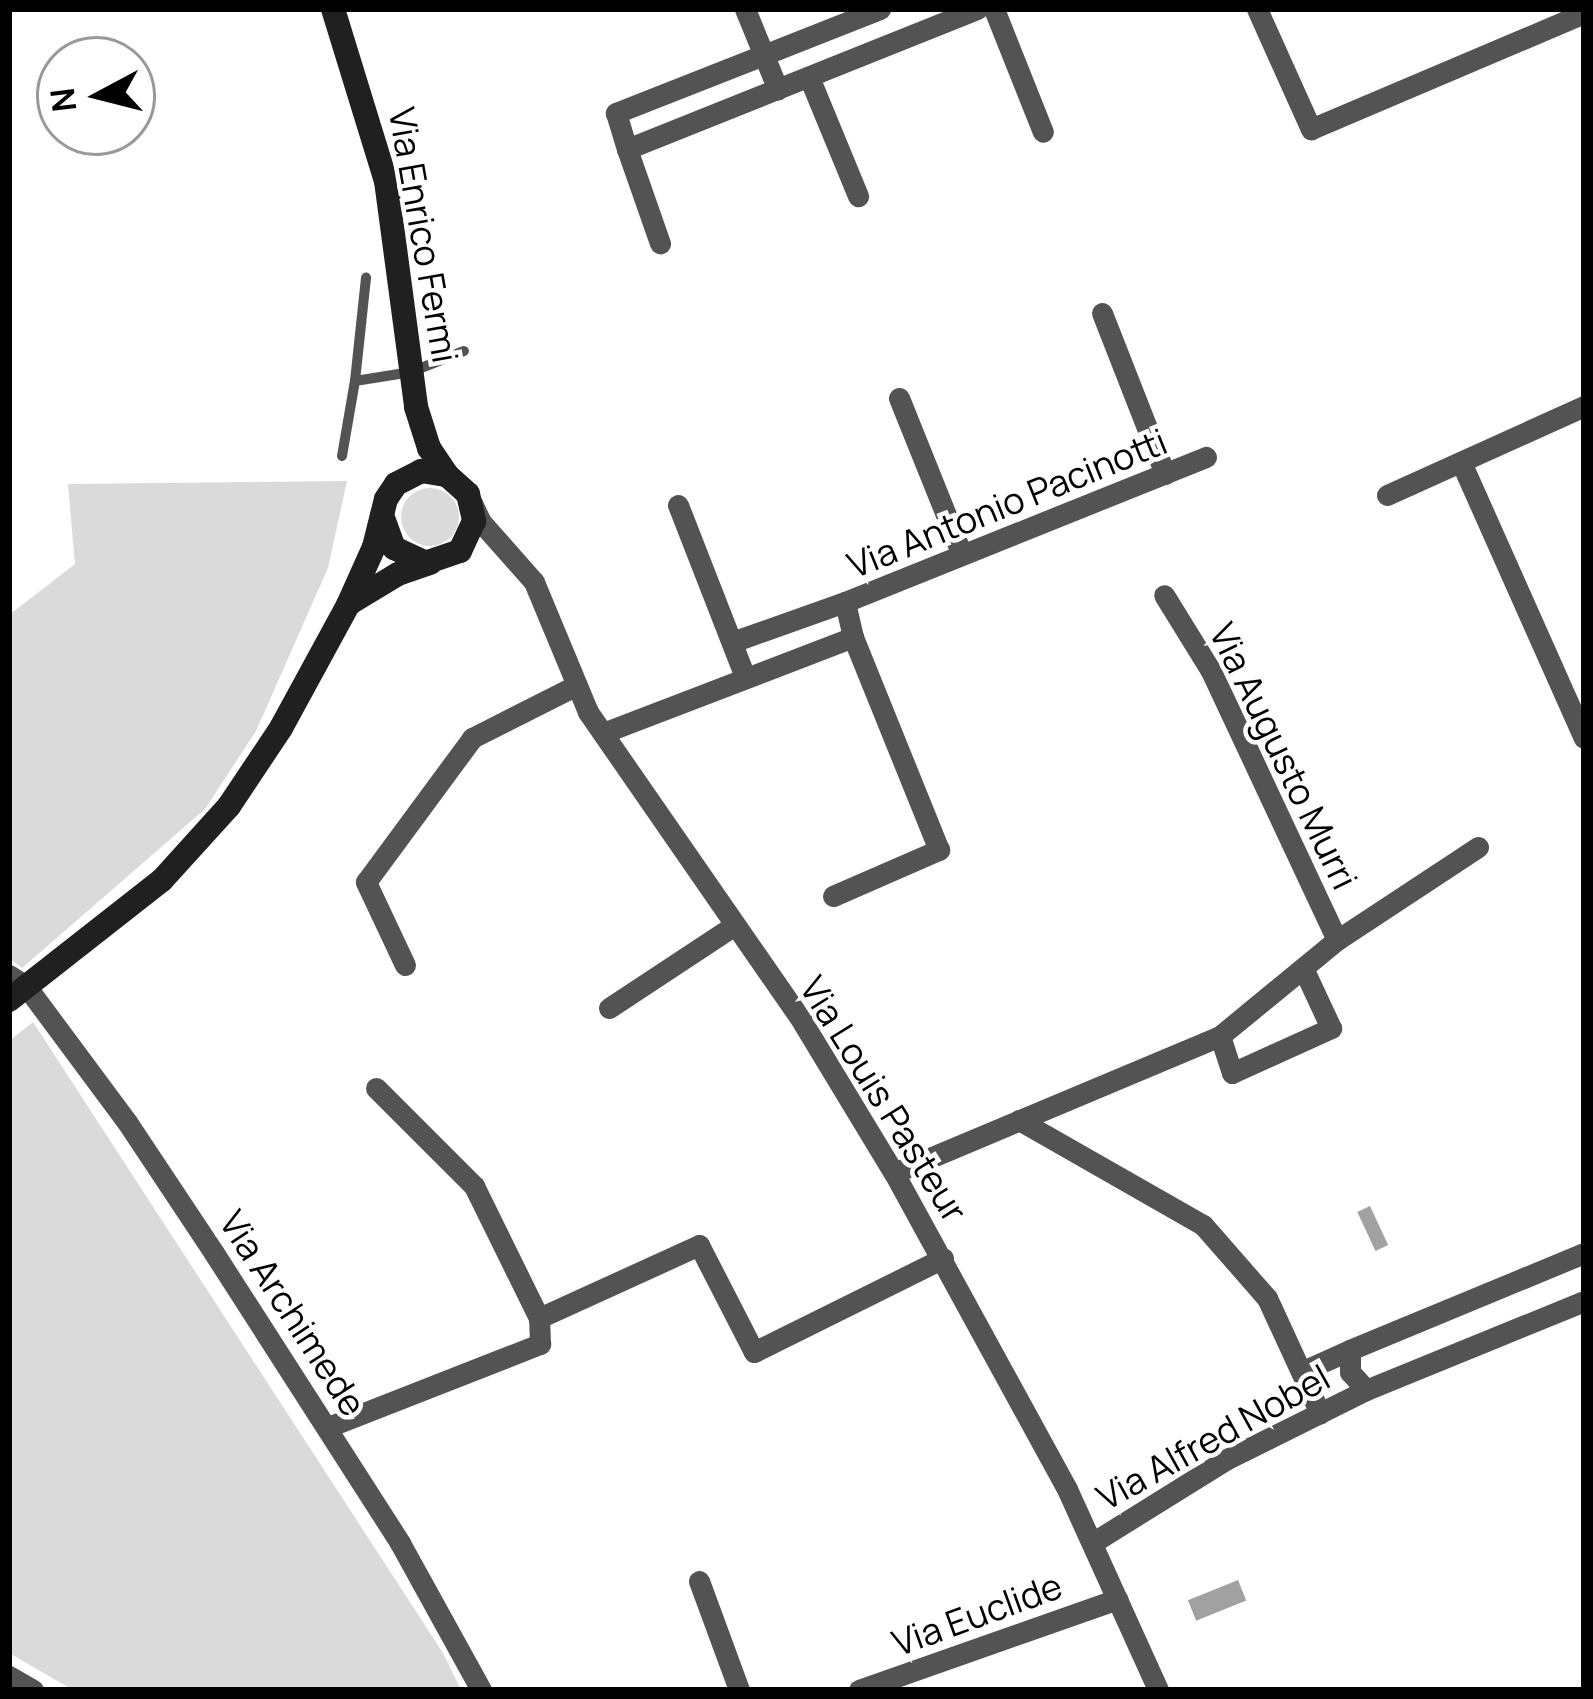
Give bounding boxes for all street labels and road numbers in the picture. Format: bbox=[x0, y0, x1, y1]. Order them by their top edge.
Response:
street label: Via Enrico Fermi bbox=[380, 104, 468, 366]
street label: Via Antonio Pacinotti bbox=[841, 419, 1173, 587]
street label: Via Augusto Murri bbox=[1201, 616, 1367, 896]
street label: Via Louis Pasteur bbox=[791, 968, 977, 1230]
street label: Via Archimede bbox=[211, 1202, 375, 1424]
street label: Via Alfred Nobel bbox=[1089, 1355, 1337, 1519]
street label: Via Euclide bbox=[886, 1563, 1068, 1665]

